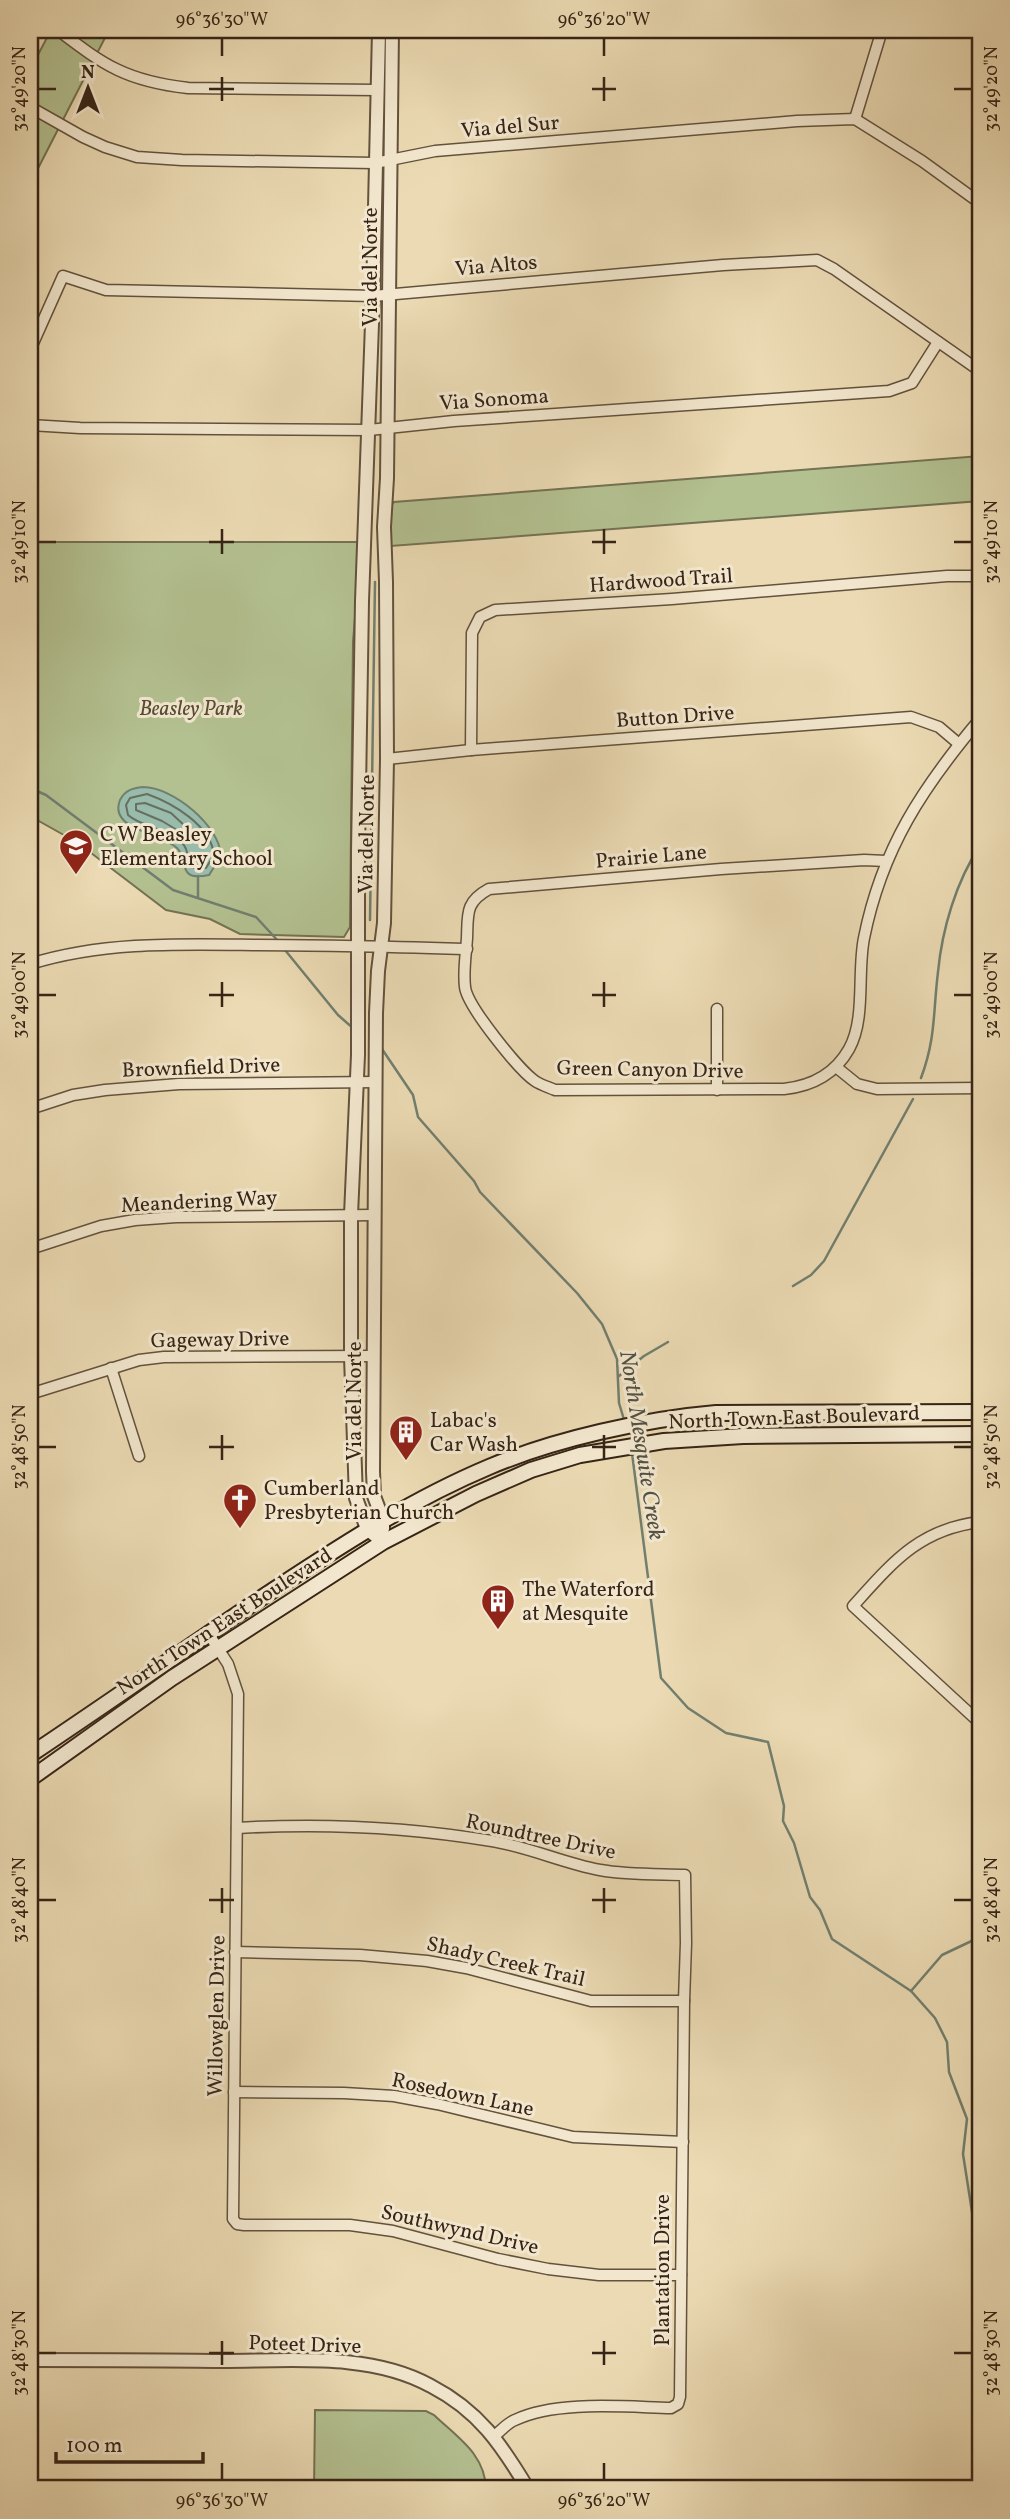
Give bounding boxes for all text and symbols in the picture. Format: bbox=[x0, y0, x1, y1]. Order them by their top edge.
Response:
text: 96°36'30"W bbox=[176, 8, 268, 33]
text: 96°36'20"W bbox=[558, 8, 650, 33]
text: 32°49'20"N bbox=[8, 46, 33, 132]
text: 32°49'20"N bbox=[980, 46, 1005, 132]
north arrow bbox=[52, 52, 122, 122]
text: N bbox=[81, 60, 95, 86]
street label: Via del Sur bbox=[460, 109, 561, 146]
street label: Via del Norte bbox=[357, 207, 386, 327]
street label: Via Altos bbox=[454, 248, 539, 285]
street label: Via Sonoma bbox=[438, 382, 550, 419]
text: 32°49'10"N bbox=[8, 500, 33, 584]
text: 32°49'10"N bbox=[980, 500, 1005, 584]
street label: Hardwood Trail bbox=[588, 562, 734, 601]
park label: Beasley Park bbox=[139, 695, 243, 724]
street label: Button Drive bbox=[615, 699, 735, 736]
street label: Via del Norte bbox=[352, 774, 383, 894]
place label: C W Beasley Elementary School bbox=[100, 821, 273, 874]
school or university icon: C W Beasley Elementary School bbox=[57, 827, 95, 876]
street label: Prairie Lane bbox=[594, 838, 708, 877]
text: 32°49'00"N bbox=[8, 951, 33, 1039]
text: 32°49'00"N bbox=[980, 951, 1005, 1039]
street label: Brownfield Drive bbox=[121, 1051, 281, 1086]
street label: Green Canyon Drive bbox=[556, 1054, 744, 1087]
street label: Meandering Way bbox=[120, 1184, 279, 1221]
street label: Gageway Drive bbox=[150, 1325, 290, 1356]
street label: Via del Norte bbox=[341, 1341, 370, 1461]
water label: North Mesquite Creek bbox=[610, 1348, 672, 1543]
street label: North Town East Boulevard bbox=[668, 1400, 920, 1437]
text: 32°48'50"N bbox=[8, 1404, 33, 1490]
text: 32°48'50"N bbox=[980, 1404, 1005, 1490]
place label: Labac's Car Wash bbox=[430, 1407, 518, 1460]
building icon: Labac's Car Wash bbox=[387, 1413, 425, 1462]
place label: Cumberland Presbyterian Church bbox=[264, 1475, 454, 1528]
church icon: Cumberland Presbyterian Church bbox=[221, 1481, 259, 1530]
street label: North Town East Boulevard bbox=[111, 1542, 338, 1703]
place label: The Waterford at Mesquite bbox=[522, 1576, 655, 1629]
building icon: The Waterford at Mesquite bbox=[479, 1582, 517, 1631]
street label: Roundtree Drive bbox=[463, 1807, 619, 1868]
text: 32°48'40"N bbox=[8, 1857, 33, 1943]
text: 32°48'40"N bbox=[980, 1857, 1005, 1943]
street label: Shady Creek Trail bbox=[423, 1930, 588, 1995]
street label: Willowglen Drive bbox=[202, 1935, 233, 2097]
street label: Rosedown Lane bbox=[389, 2066, 536, 2125]
street label: Plantation Drive bbox=[649, 2194, 678, 2346]
street label: Southwynd Drive bbox=[378, 2198, 541, 2263]
text: 32°48'30"N bbox=[8, 2310, 33, 2396]
text: 32°48'30"N bbox=[980, 2310, 1005, 2396]
street label: Poteet Drive bbox=[248, 2329, 362, 2362]
scale bar bbox=[56, 2421, 203, 2465]
text: 100 m bbox=[66, 2432, 123, 2461]
text: 96°36'30"W bbox=[176, 2489, 268, 2514]
text: 96°36'20"W bbox=[558, 2489, 650, 2514]

